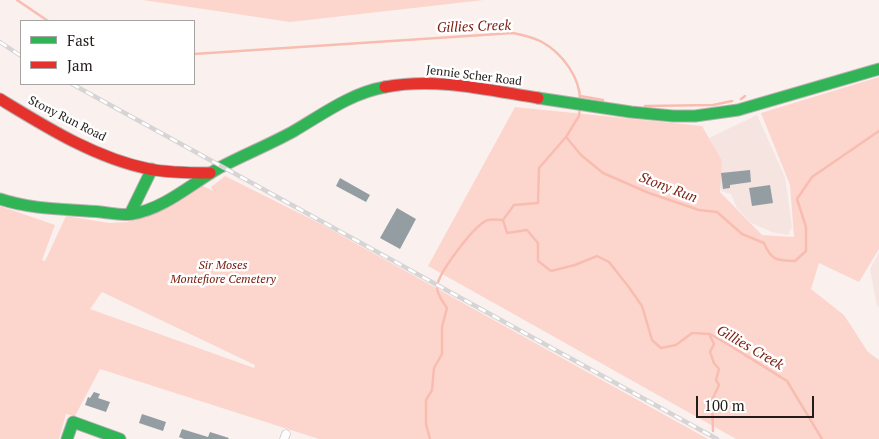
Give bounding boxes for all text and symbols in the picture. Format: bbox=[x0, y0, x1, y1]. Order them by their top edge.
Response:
water label: Gillies Creek bbox=[437, 17, 511, 37]
legend bbox=[20, 20, 195, 85]
text: Fast bbox=[67, 30, 95, 50]
text: Jam bbox=[67, 55, 93, 75]
street label: Jennie Scher Road bbox=[425, 63, 523, 89]
street label: Stony Run Road bbox=[26, 93, 108, 145]
water label: Stony Run bbox=[637, 169, 699, 207]
park label: Sir Moses Montefiore Cemetery bbox=[170, 259, 276, 287]
water label: Gillies Creek bbox=[714, 322, 786, 374]
scale bar bbox=[699, 386, 816, 418]
text: 100 m bbox=[704, 395, 745, 415]

